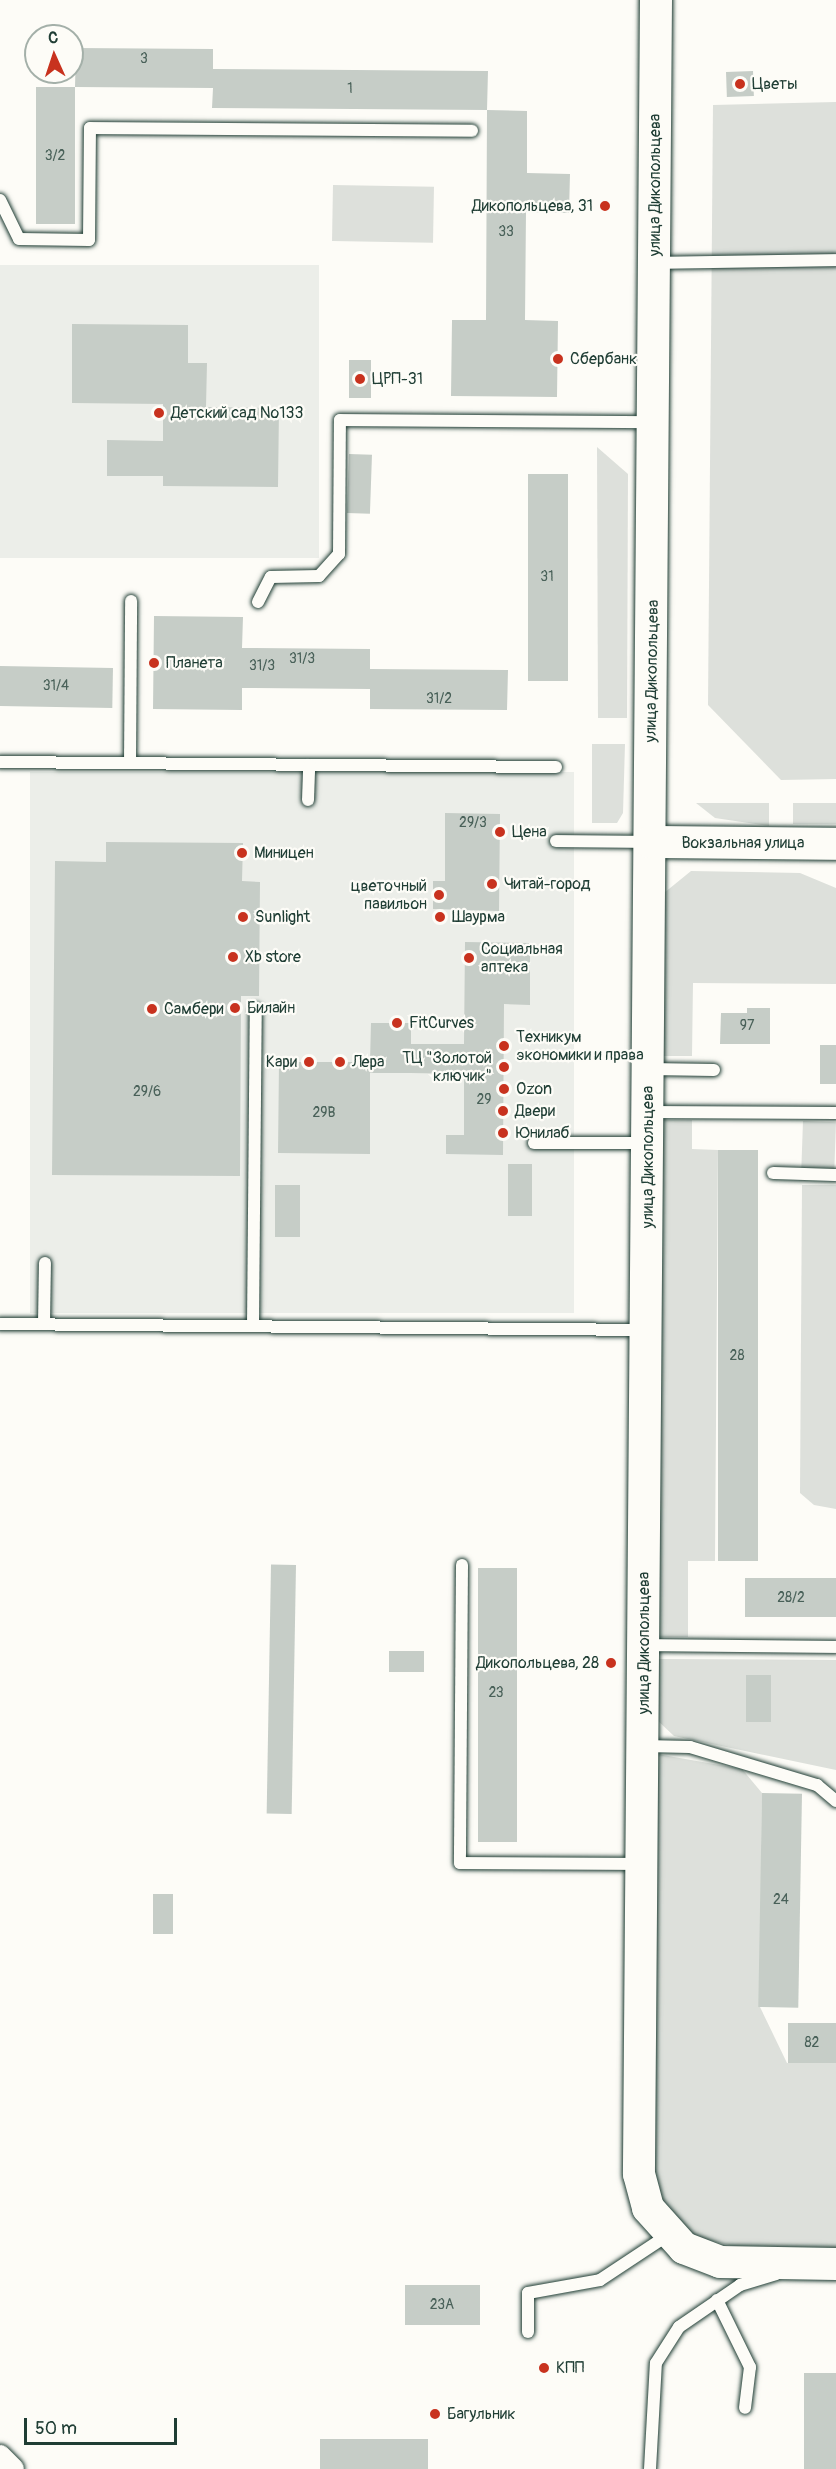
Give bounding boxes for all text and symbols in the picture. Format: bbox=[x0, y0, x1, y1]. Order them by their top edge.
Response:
north arrow bbox=[24, 24, 84, 84]
text: С bbox=[48, 28, 59, 48]
house number: 3 bbox=[140, 51, 148, 67]
place label: Цветы bbox=[752, 74, 797, 94]
marker: Цветы bbox=[733, 77, 747, 91]
house number: 1 bbox=[347, 81, 353, 97]
street label: улица Дикопольцева bbox=[645, 114, 665, 256]
house number: 3/2 bbox=[45, 148, 65, 164]
place label: Дикопольцева, 31 bbox=[472, 196, 593, 216]
marker: Дикопольцева, 31 bbox=[598, 199, 612, 213]
house number: 33 bbox=[498, 224, 514, 240]
place label: Сбербанк bbox=[570, 349, 637, 369]
marker: Сбербанк bbox=[551, 352, 565, 366]
place label: ЦРП-31 bbox=[372, 369, 423, 389]
marker: ЦРП-31 bbox=[353, 372, 367, 386]
place label: Детский сад №133 bbox=[171, 403, 303, 423]
marker: Детский сад №133 bbox=[152, 406, 166, 420]
house number: 31 bbox=[540, 569, 554, 585]
street label: улица Дикопольцева bbox=[641, 600, 663, 742]
house number: 31/3 bbox=[289, 651, 315, 667]
place label: Планета bbox=[166, 653, 223, 673]
marker: Планета bbox=[147, 656, 161, 670]
house number: 31/3 bbox=[249, 658, 275, 674]
house number: 31/4 bbox=[43, 678, 69, 694]
house number: 31/2 bbox=[426, 691, 452, 707]
house number: 29/3 bbox=[459, 815, 487, 831]
place label: Цена bbox=[512, 822, 547, 842]
marker: Цена bbox=[493, 825, 507, 839]
street label: Вокзальная улица bbox=[681, 833, 805, 853]
place label: Миницен bbox=[254, 843, 314, 863]
marker: Миницен bbox=[235, 846, 249, 860]
place label: Читай-город bbox=[504, 874, 590, 894]
place label: цветочный павильон bbox=[351, 876, 427, 914]
marker: Читай-город bbox=[485, 877, 499, 891]
marker: цветочный павильон bbox=[432, 888, 446, 902]
place label: Sunlight bbox=[255, 907, 310, 927]
place label: Шаурма bbox=[452, 907, 505, 927]
marker: Sunlight bbox=[236, 910, 250, 924]
marker: Шаурма bbox=[433, 910, 447, 924]
place label: Социальная аптека bbox=[481, 939, 563, 977]
place label: Xb store bbox=[245, 947, 301, 967]
marker: Xb store bbox=[226, 950, 240, 964]
marker: Социальная аптека bbox=[462, 951, 476, 965]
place label: Билайн bbox=[247, 998, 295, 1018]
place label: Самбери bbox=[164, 999, 224, 1019]
marker: Билайн bbox=[228, 1001, 242, 1015]
marker: Самбери bbox=[145, 1002, 159, 1016]
place label: FitCurves bbox=[409, 1013, 474, 1033]
marker: FitCurves bbox=[390, 1016, 404, 1030]
house number: 97 bbox=[740, 1018, 754, 1034]
place label: Техникум экономики и права bbox=[516, 1027, 644, 1065]
marker: Техникум экономики и права bbox=[497, 1039, 511, 1053]
place label: ТЦ "Золотой ключик" bbox=[402, 1048, 492, 1086]
place label: Кари bbox=[266, 1052, 297, 1072]
place label: Лера bbox=[352, 1052, 384, 1072]
marker: Кари bbox=[302, 1055, 316, 1069]
marker: Лера bbox=[333, 1055, 347, 1069]
marker: ТЦ "Золотой ключик" bbox=[497, 1060, 511, 1074]
place label: Ozon bbox=[516, 1079, 552, 1099]
marker: Ozon bbox=[497, 1082, 511, 1096]
house number: 29/6 bbox=[133, 1084, 161, 1100]
street label: улица Дикопольцева bbox=[638, 1086, 658, 1228]
house number: 29 bbox=[476, 1092, 492, 1108]
place label: Двери bbox=[515, 1101, 555, 1121]
marker: Двери bbox=[496, 1104, 510, 1118]
house number: 29В bbox=[313, 1105, 335, 1121]
place label: Юнилаб bbox=[516, 1123, 569, 1143]
marker: Юнилаб bbox=[494, 1124, 512, 1142]
house number: 28 bbox=[730, 1348, 744, 1364]
street label: улица Дикопольцева bbox=[634, 1572, 654, 1714]
house number: 28/2 bbox=[777, 1590, 805, 1606]
place label: Дикопольцева, 28 bbox=[476, 1653, 599, 1673]
marker: Дикопольцева, 28 bbox=[604, 1656, 618, 1670]
house number: 23 bbox=[488, 1685, 504, 1701]
house number: 24 bbox=[773, 1892, 789, 1908]
house number: 82 bbox=[805, 2035, 819, 2051]
house number: 23А bbox=[430, 2297, 454, 2313]
place label: КПП bbox=[556, 2358, 584, 2378]
marker: КПП bbox=[537, 2361, 551, 2375]
place label: Багульник bbox=[447, 2404, 515, 2424]
scale bar bbox=[27, 2406, 180, 2444]
marker: Багульник bbox=[428, 2407, 442, 2421]
text: 50 m bbox=[35, 2417, 77, 2440]

